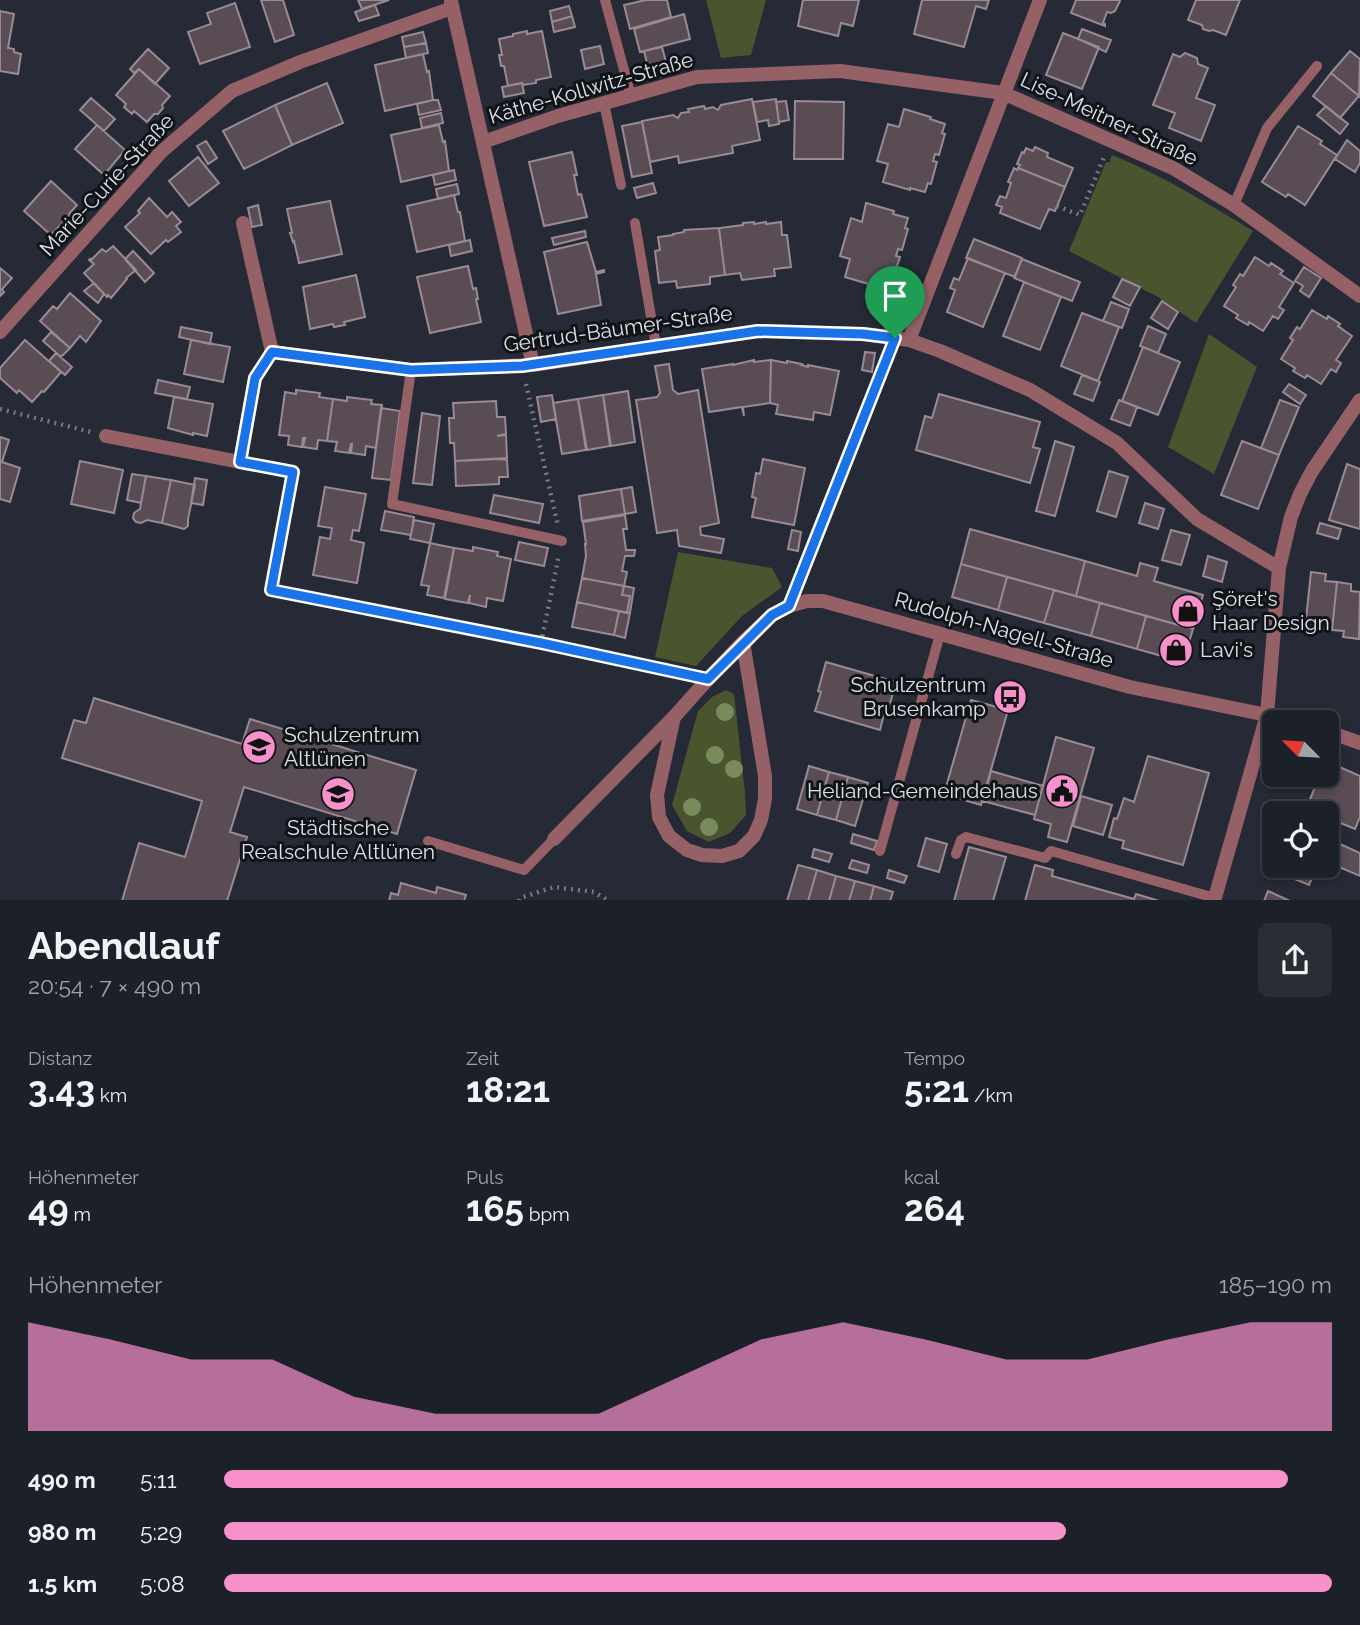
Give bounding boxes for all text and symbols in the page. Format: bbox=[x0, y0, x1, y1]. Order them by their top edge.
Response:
street label: Käthe-Kollwitz-Straße bbox=[486, 46, 696, 129]
street label: Lise-Meitner-Straße bbox=[1017, 67, 1202, 171]
street label: Marie-Curie-Straße bbox=[34, 108, 179, 261]
pin bbox=[865, 266, 925, 338]
icon: arrive bbox=[876, 277, 914, 315]
street label: Gertrud-Bäumer-Straße bbox=[502, 300, 734, 357]
street label: Rudolph-Nagell-Straße bbox=[892, 586, 1116, 673]
place label: Şöret's Haar Design bbox=[1212, 586, 1330, 635]
shop icon: Şöret's Haar Design bbox=[1169, 592, 1207, 630]
shop icon: Lavi's bbox=[1157, 631, 1195, 669]
place label: Lavi's bbox=[1200, 637, 1253, 662]
place label: Schulzentrum Brusenkamp bbox=[851, 672, 986, 721]
bus stop icon: Schulzentrum Brusenkamp bbox=[991, 678, 1029, 716]
north arrow bbox=[1262, 710, 1339, 788]
map controls bbox=[1262, 710, 1339, 878]
place label: Schulzentrum Altlünen bbox=[284, 722, 419, 771]
school or university icon: Schulzentrum Altlünen bbox=[240, 728, 278, 766]
public building icon: Heliand-Gemeindehaus bbox=[1043, 772, 1081, 810]
school or university icon: Städtische Realschule Altlünen bbox=[319, 775, 357, 813]
place label: Heliand-Gemeindehaus bbox=[807, 778, 1038, 803]
button: locate bbox=[1262, 801, 1339, 878]
place label: Städtische Realschule Altlünen bbox=[241, 815, 435, 864]
text: Abendlauf bbox=[28, 923, 219, 968]
button: share bbox=[1258, 923, 1332, 997]
text: 20:54 · 7 × 490 m bbox=[28, 972, 201, 999]
text: Distanz bbox=[28, 1047, 92, 1069]
text: Zeit bbox=[466, 1047, 499, 1069]
text: Tempo bbox=[904, 1047, 965, 1069]
text: 3.43 bbox=[28, 1069, 95, 1110]
text: 18:21 bbox=[466, 1069, 550, 1110]
text: 5:21 bbox=[904, 1069, 969, 1110]
text: km bbox=[95, 1084, 127, 1106]
text: /km bbox=[969, 1084, 1013, 1106]
text: Höhenmeter bbox=[28, 1166, 139, 1188]
text: Puls bbox=[466, 1166, 503, 1188]
text: kcal bbox=[904, 1166, 940, 1188]
text: 49 bbox=[28, 1188, 69, 1229]
text: 165 bbox=[466, 1188, 524, 1229]
text: 264 bbox=[904, 1188, 965, 1229]
text: m bbox=[69, 1203, 91, 1225]
text: bpm bbox=[524, 1203, 570, 1225]
text: Höhenmeter bbox=[28, 1271, 162, 1298]
text: 185–190 m bbox=[1219, 1271, 1332, 1298]
text: 490 m bbox=[28, 1466, 96, 1493]
text: 5:11 bbox=[140, 1466, 177, 1493]
text: 980 m bbox=[28, 1518, 97, 1545]
text: 5:29 bbox=[140, 1518, 182, 1545]
text: 1.5 km bbox=[28, 1570, 97, 1597]
text: 5:08 bbox=[140, 1570, 185, 1597]

